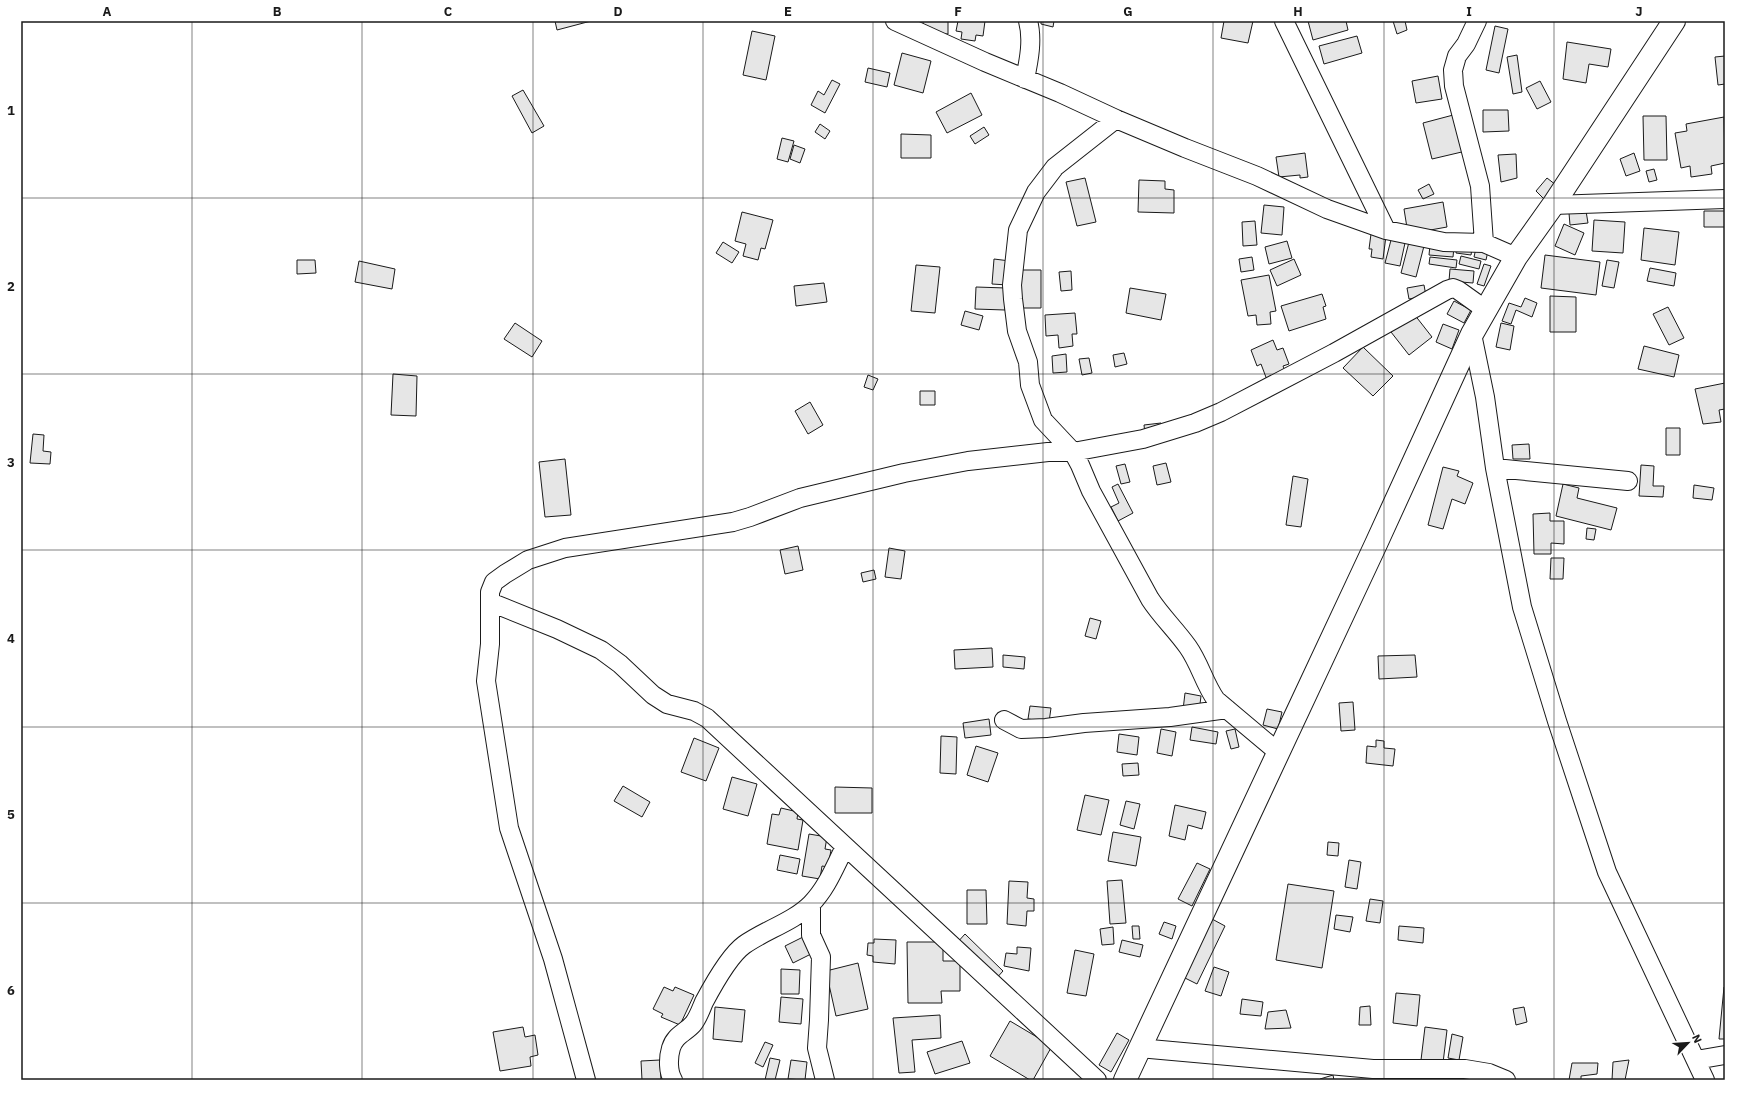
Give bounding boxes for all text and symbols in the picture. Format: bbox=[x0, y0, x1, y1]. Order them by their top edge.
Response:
text: A bbox=[103, 3, 112, 20]
text: B bbox=[273, 3, 282, 20]
text: C bbox=[444, 3, 453, 20]
text: D bbox=[613, 3, 623, 20]
text: E bbox=[784, 3, 792, 20]
text: F bbox=[954, 3, 962, 20]
text: G bbox=[1123, 3, 1133, 20]
text: H bbox=[1293, 3, 1303, 20]
text: I bbox=[1466, 3, 1472, 20]
text: J bbox=[1635, 3, 1643, 20]
text: 1 bbox=[7, 102, 15, 119]
text: 2 bbox=[7, 278, 15, 295]
text: 3 bbox=[7, 454, 15, 471]
text: 4 bbox=[7, 630, 15, 647]
text: 5 bbox=[7, 806, 15, 823]
text: 6 bbox=[7, 982, 15, 999]
north arrow bbox=[1668, 1023, 1708, 1063]
text: N bbox=[1689, 1032, 1705, 1045]

